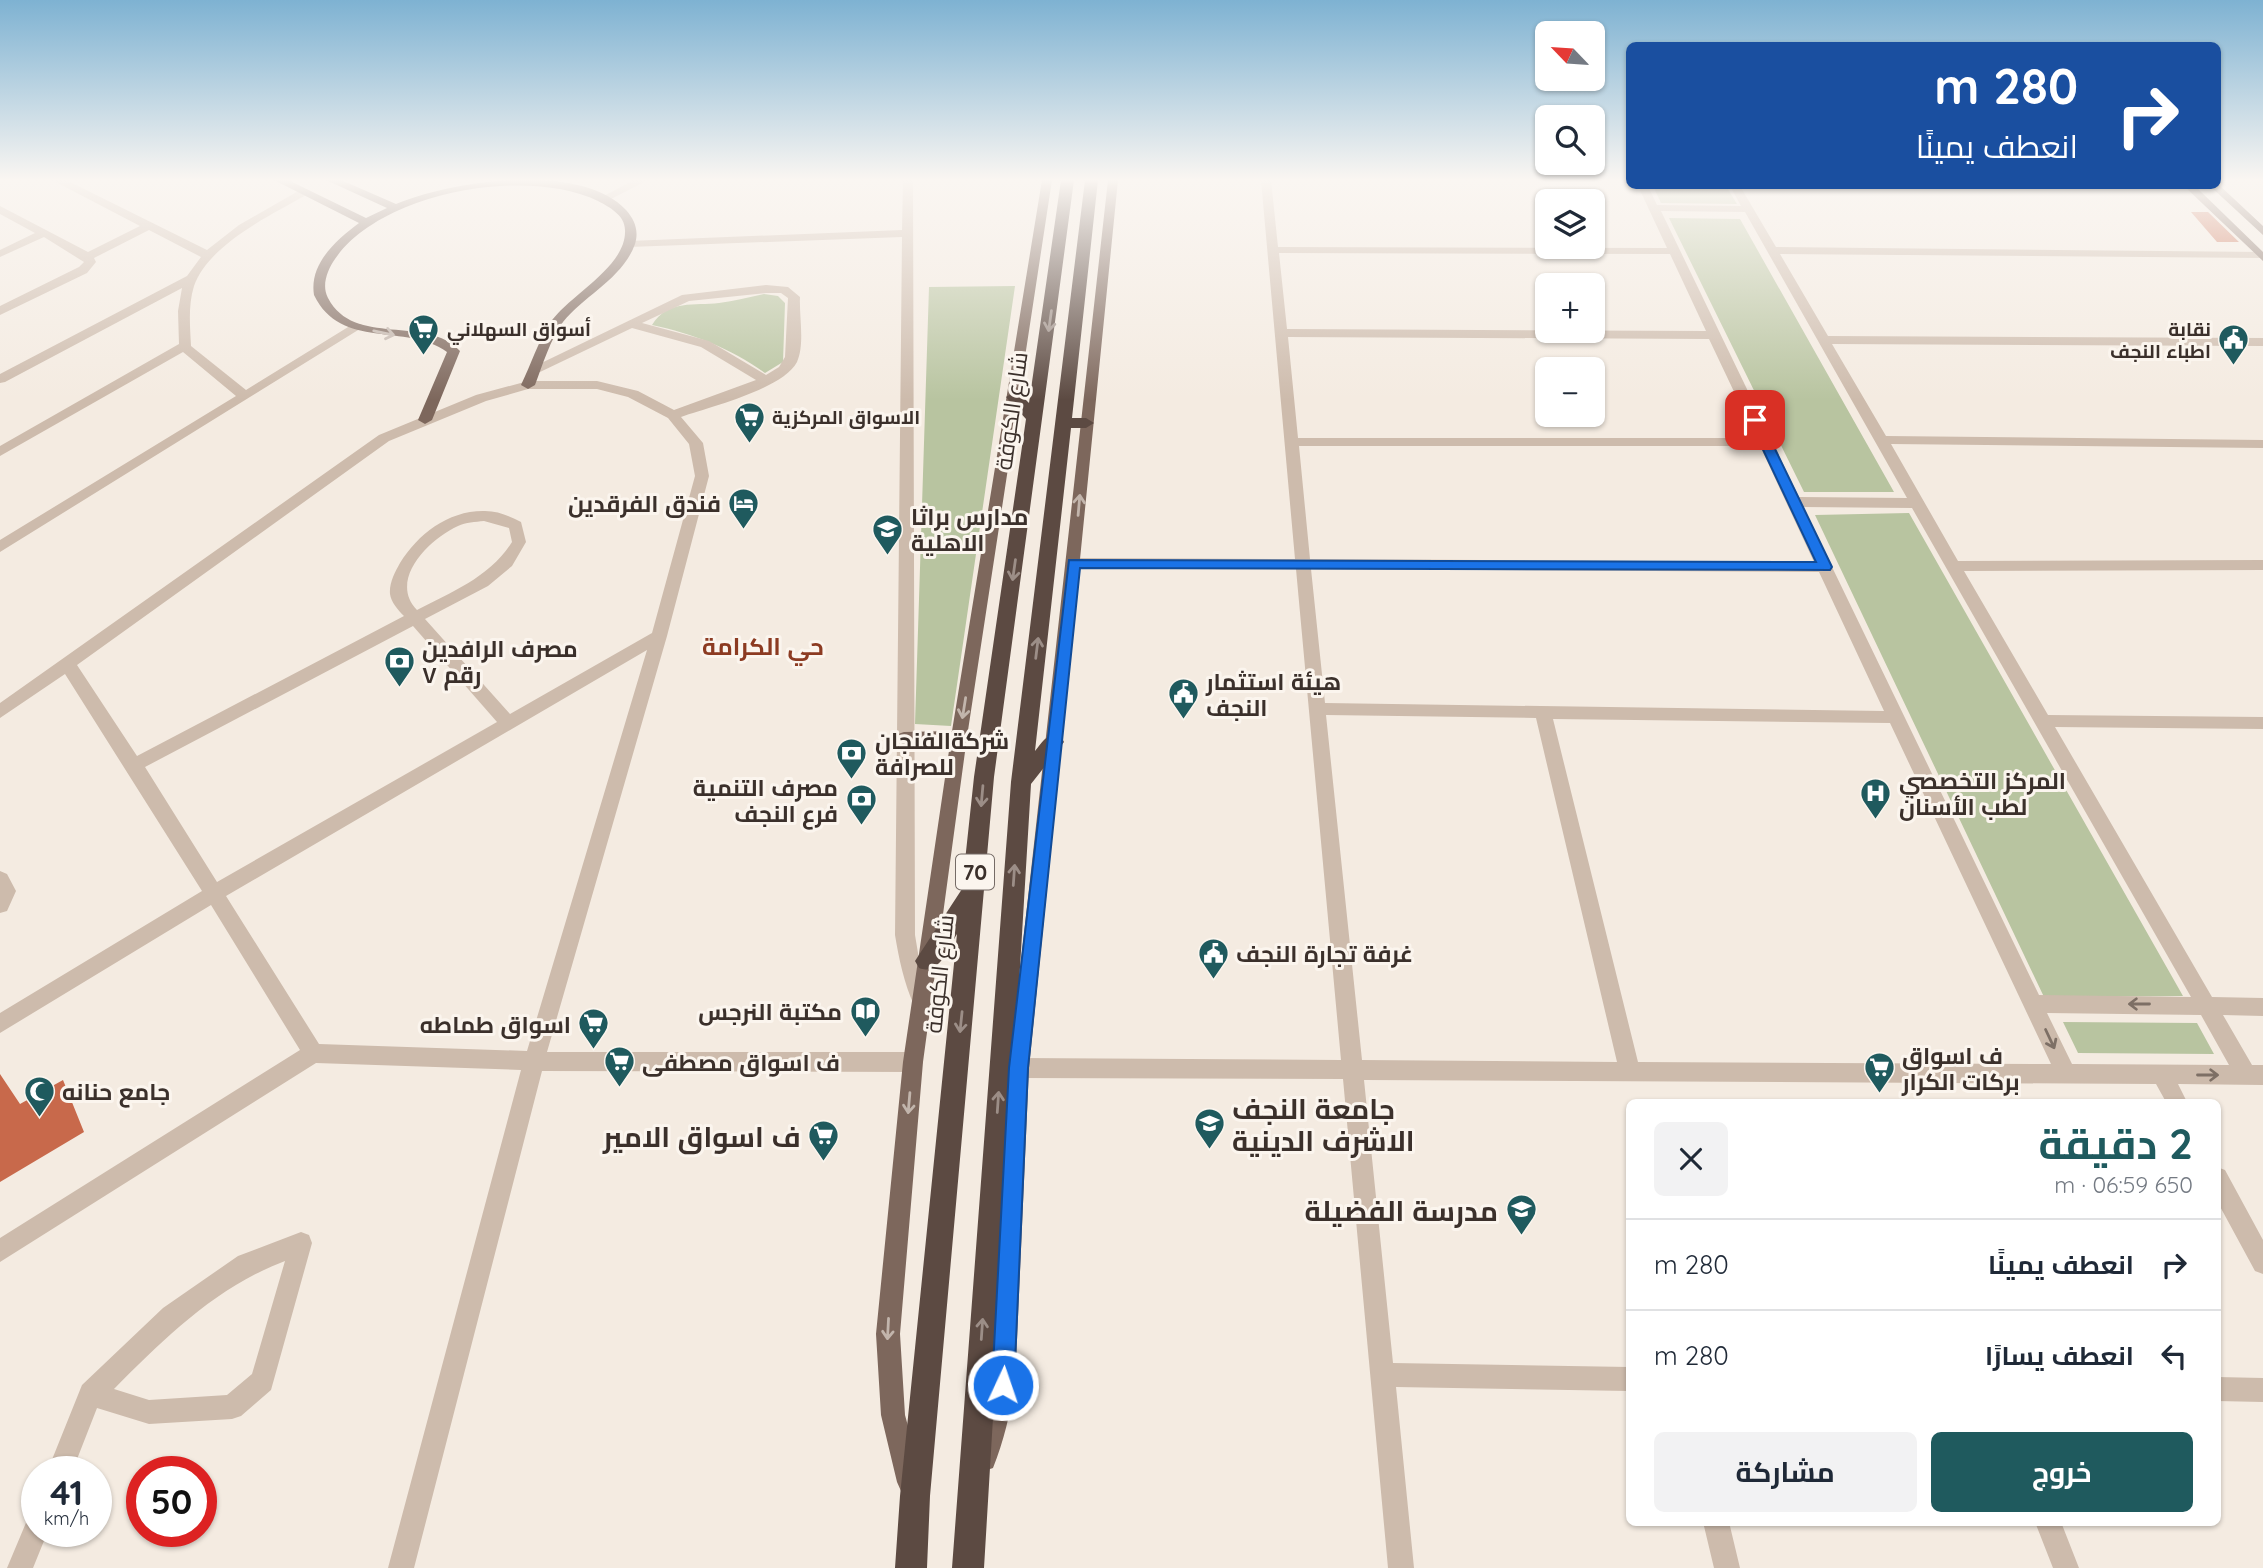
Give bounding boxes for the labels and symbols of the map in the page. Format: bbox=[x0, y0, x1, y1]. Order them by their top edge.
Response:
north arrow bbox=[1535, 21, 1605, 91]
one-way arrow bbox=[1043, 309, 1056, 332]
supermarket icon: أسواق السهلاني bbox=[407, 312, 441, 356]
place label: أسواق السهلاني bbox=[447, 316, 591, 345]
place label: نقابة اطباء النجف bbox=[2110, 317, 2211, 363]
public building icon: نقابة اطباء النجف bbox=[2217, 323, 2251, 367]
one-way arrow bbox=[372, 326, 395, 340]
street label: شارع الكوفة bbox=[988, 350, 1036, 472]
pin bbox=[1725, 390, 1785, 450]
supermarket icon: الاسواق المركزية bbox=[732, 400, 766, 444]
place label: الاسواق المركزية bbox=[772, 405, 920, 429]
hotel icon: فندق الفرقدين bbox=[727, 486, 761, 530]
place label: فندق الفرقدين bbox=[568, 489, 721, 518]
one-way arrow bbox=[1073, 494, 1086, 517]
place label: مدارس براثا الاهلية bbox=[911, 502, 1028, 557]
school or university icon: مدارس براثا الاهلية bbox=[871, 512, 905, 556]
one-way arrow bbox=[1008, 558, 1021, 581]
district label: حي الكرامة bbox=[702, 631, 824, 666]
place label: مصرف الرافدين رقم ٧ bbox=[422, 634, 578, 691]
one-way arrow bbox=[1030, 638, 1043, 660]
bank icon: مصرف الرافدين رقم ٧ bbox=[382, 644, 416, 688]
place label: هيئة استثمار النجف bbox=[1205, 667, 1341, 722]
public building icon: هيئة استثمار النجف bbox=[1166, 677, 1200, 721]
one-way arrow bbox=[957, 696, 970, 718]
place label: شركةالفنجان للصرافة bbox=[875, 726, 1009, 781]
bank icon: شركةالفنجان للصرافة bbox=[835, 736, 869, 780]
place label: المركز التخصصي لطب الأسنان bbox=[1899, 766, 2066, 821]
place label: مصرف التنمية فرع النجف bbox=[693, 773, 838, 830]
hospital icon: المركز التخصصي لطب الأسنان bbox=[1859, 776, 1893, 820]
bank icon: مصرف التنمية فرع النجف bbox=[844, 783, 878, 827]
one-way arrow bbox=[976, 784, 989, 806]
road number: 70 bbox=[956, 854, 994, 890]
one-way arrow bbox=[1008, 864, 1021, 887]
street label: شارع الكوفة bbox=[918, 913, 962, 1035]
public building icon: غرفة تجارة النجف bbox=[1196, 936, 1230, 980]
place label: غرفة تجارة النجف bbox=[1236, 939, 1413, 968]
library icon: مكتبة النرجس bbox=[848, 994, 882, 1038]
place label: مكتبة النرجس bbox=[698, 997, 842, 1026]
one-way arrow bbox=[2127, 997, 2150, 1011]
supermarket icon: اسواق طماطه bbox=[577, 1007, 611, 1051]
place label: اسواق طماطه bbox=[420, 1010, 571, 1039]
one-way arrow bbox=[954, 1010, 967, 1033]
one-way arrow bbox=[2043, 1028, 2057, 1049]
place label: ف اسواق بركات الكرار bbox=[1901, 1041, 2020, 1096]
supermarket icon: ف اسواق مصطفى bbox=[602, 1045, 636, 1089]
place label: ف اسواق مصطفى bbox=[642, 1048, 840, 1077]
supermarket icon: ف اسواق بركات الكرار bbox=[1862, 1051, 1896, 1095]
one-way arrow bbox=[2196, 1068, 2219, 1082]
mosque icon: جامع حنانه bbox=[22, 1074, 56, 1118]
place label: جامع حنانه bbox=[62, 1077, 170, 1108]
one-way arrow bbox=[902, 1091, 915, 1114]
one-way arrow bbox=[992, 1091, 1005, 1114]
place label: جامعة النجف الاشرف الدينية bbox=[1232, 1091, 1415, 1158]
school or university icon: جامعة النجف الاشرف الدينية bbox=[1192, 1107, 1226, 1151]
place label: ف اسواق الامير bbox=[602, 1119, 801, 1155]
supermarket icon: ف اسواق الامير bbox=[807, 1119, 841, 1163]
place label: مدرسة الفضيلة bbox=[1305, 1193, 1498, 1228]
school or university icon: مدرسة الفضيلة bbox=[1504, 1193, 1538, 1237]
one-way arrow bbox=[882, 1317, 895, 1340]
one-way arrow bbox=[976, 1317, 989, 1340]
position arrow bbox=[966, 1348, 1040, 1422]
speed limit sign: 50 bbox=[126, 1456, 217, 1547]

